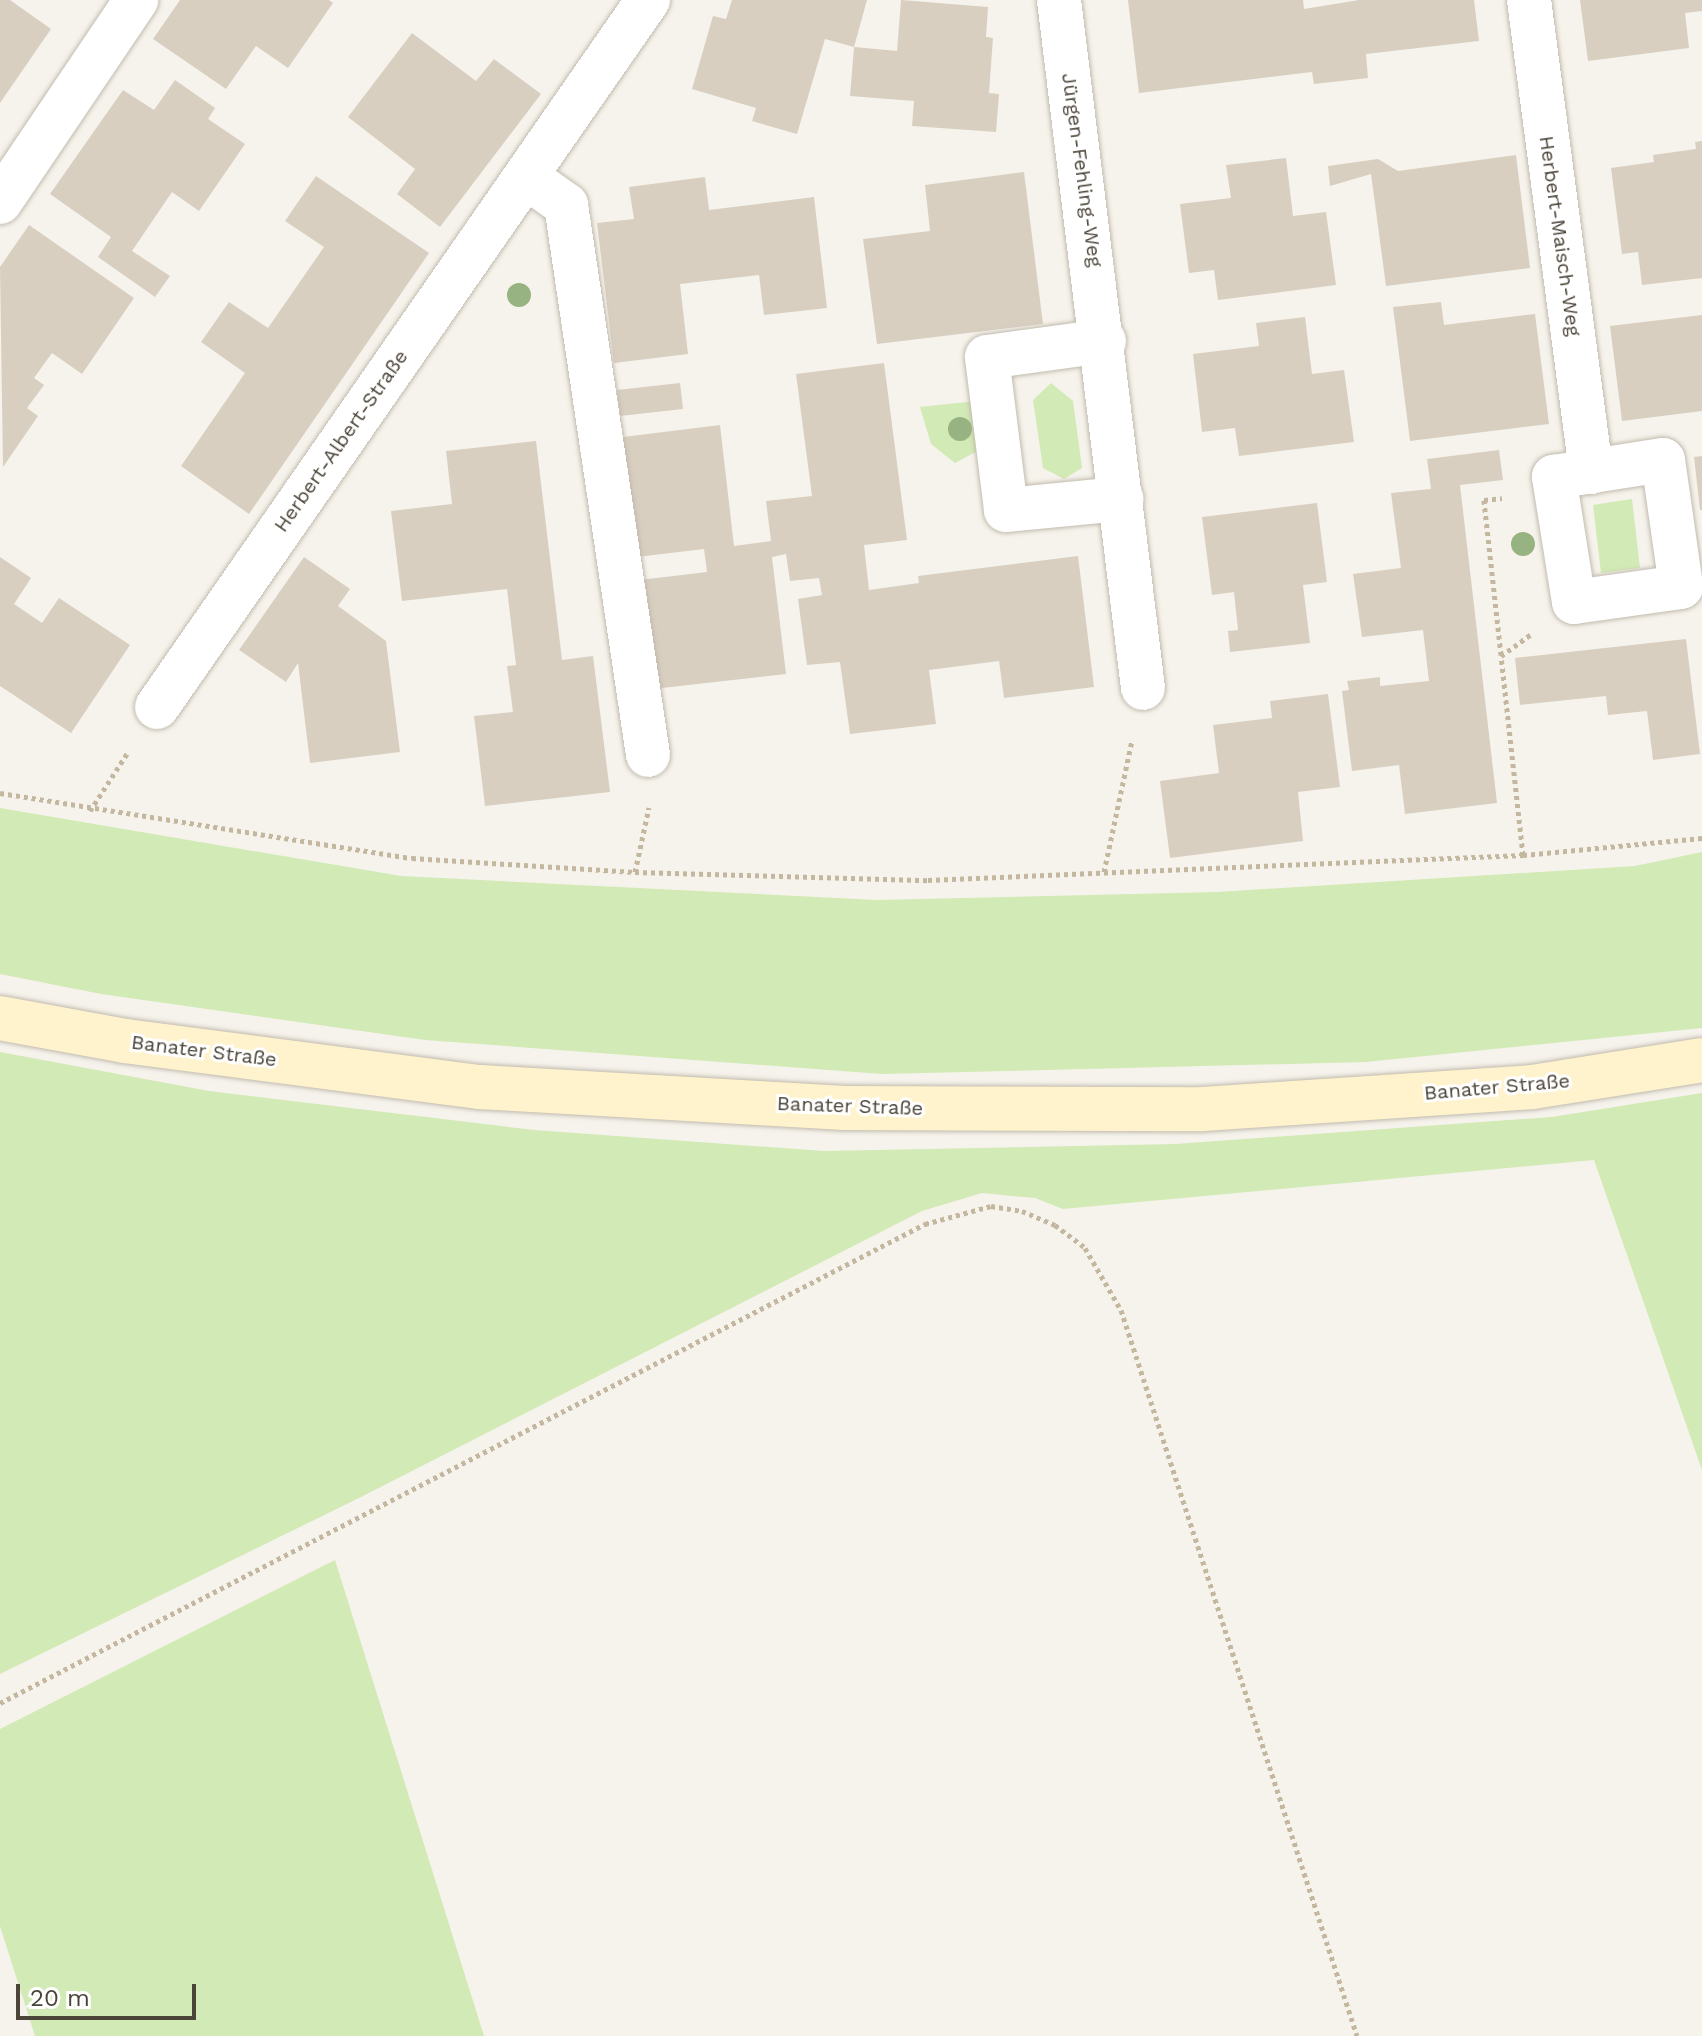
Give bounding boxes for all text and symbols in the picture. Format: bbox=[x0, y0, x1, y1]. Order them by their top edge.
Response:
street label: Jürgen-Fehling-Weg bbox=[1057, 71, 1107, 269]
street label: Herbert-Maisch-Weg bbox=[1534, 134, 1586, 338]
street label: Herbert-Albert-Straße bbox=[269, 345, 413, 537]
street label: Banater Straße bbox=[130, 1030, 278, 1072]
street label: Banater Straße bbox=[1423, 1069, 1571, 1105]
street label: Banater Straße bbox=[776, 1091, 924, 1121]
scale bar bbox=[20, 1968, 200, 2018]
text: 20 m bbox=[30, 1984, 90, 2012]

